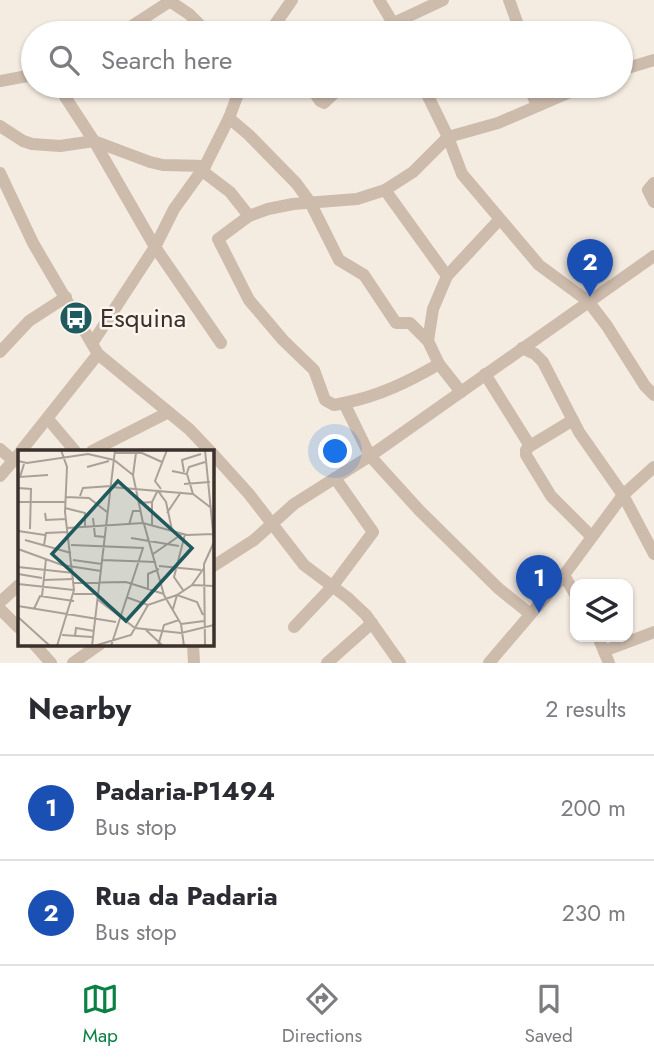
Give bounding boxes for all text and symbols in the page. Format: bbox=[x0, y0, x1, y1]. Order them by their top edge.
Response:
search box bbox=[21, 21, 633, 98]
icon: search bbox=[45, 41, 83, 79]
text: Search here bbox=[101, 41, 233, 79]
pin: 2 bbox=[567, 239, 613, 297]
bus stop icon: Esquina bbox=[57, 299, 95, 337]
place label: Esquina bbox=[100, 299, 186, 337]
your location bbox=[318, 434, 352, 468]
inset map bbox=[18, 450, 214, 646]
pin: 1 bbox=[516, 555, 562, 613]
map controls bbox=[570, 579, 633, 642]
button: layers bbox=[570, 579, 633, 642]
text: Nearby bbox=[28, 687, 131, 730]
text: 2 results bbox=[545, 692, 626, 726]
text: Padaria-P1494 bbox=[95, 772, 275, 810]
text: 1 bbox=[45, 791, 57, 825]
text: 200 m bbox=[560, 791, 626, 825]
text: Bus stop bbox=[95, 810, 177, 844]
text: Rua da Padaria bbox=[95, 877, 278, 915]
text: 2 bbox=[43, 896, 59, 930]
text: 230 m bbox=[562, 896, 626, 930]
text: Bus stop bbox=[95, 915, 177, 949]
tab: Map bbox=[81, 980, 119, 1049]
tab: Directions bbox=[282, 980, 362, 1049]
tab: Saved bbox=[525, 980, 573, 1049]

